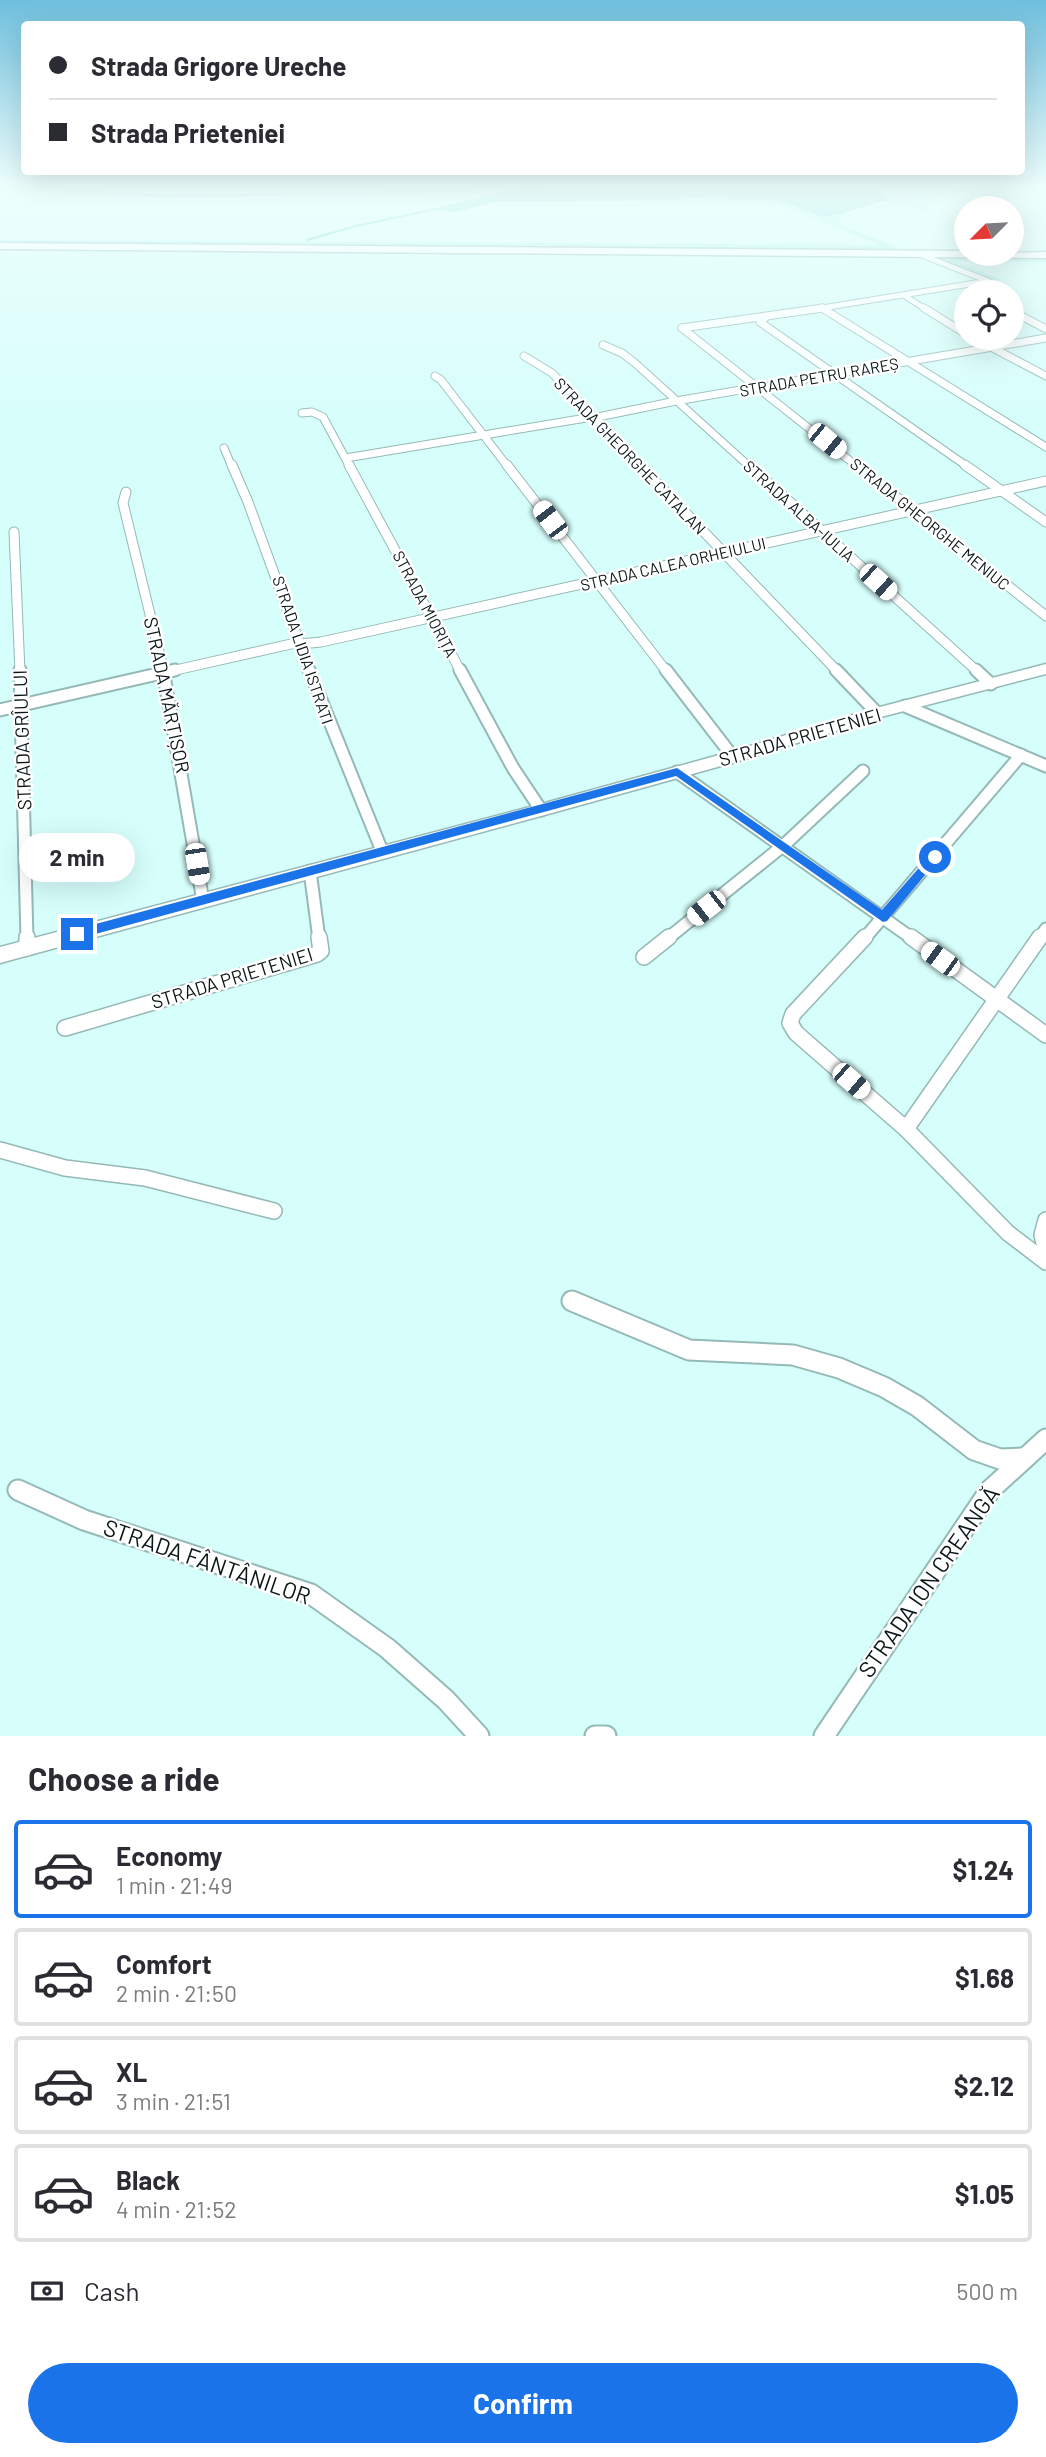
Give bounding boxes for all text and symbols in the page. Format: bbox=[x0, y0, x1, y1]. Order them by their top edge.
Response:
text: Strada Grigore Ureche bbox=[91, 50, 346, 81]
text: Strada Prieteniei bbox=[91, 117, 285, 148]
north arrow bbox=[954, 196, 1024, 266]
map controls bbox=[954, 196, 1024, 350]
button: locate bbox=[954, 280, 1024, 350]
street label: STRADA PETRU RAREȘ bbox=[738, 353, 900, 400]
street label: STRADA GHEORGHE CATALAN bbox=[551, 373, 710, 538]
car bbox=[805, 420, 850, 462]
street label: STRADA GHEORGHE MENIUC bbox=[847, 453, 1014, 594]
street label: STRADA ALBA-IULIA bbox=[740, 456, 859, 566]
car bbox=[529, 497, 572, 543]
street label: STRADA CALEA ORHEIULUI bbox=[578, 533, 767, 594]
street label: STRADA MIORIȚA bbox=[389, 547, 462, 661]
car bbox=[856, 560, 901, 604]
street label: STRADA LIDIA ISTRATI bbox=[269, 573, 338, 726]
street label: STRADA MĂRȚIȘOR bbox=[140, 615, 195, 775]
street label: STRADA GRÎULUI bbox=[8, 669, 35, 811]
street label: STRADA PRIETENIEI bbox=[716, 702, 884, 771]
callout: 2 min bbox=[19, 832, 135, 881]
route start bbox=[919, 841, 951, 873]
car bbox=[184, 842, 211, 886]
text: 2 min bbox=[49, 843, 105, 871]
car bbox=[683, 887, 730, 929]
route end bbox=[61, 918, 93, 950]
car bbox=[917, 938, 964, 980]
street label: STRADA PRIETENIEI bbox=[148, 942, 315, 1013]
car bbox=[829, 1059, 874, 1103]
street label: STRADA ION CREANGĂ bbox=[852, 1480, 1005, 1682]
street label: STRADA FÂNTÂNILOR bbox=[100, 1512, 315, 1610]
text: Choose a ride bbox=[28, 1759, 220, 1797]
icon: car bbox=[32, 1838, 95, 1901]
text: Economy bbox=[116, 1840, 222, 1871]
text: $1.24 bbox=[953, 1854, 1014, 1885]
text: 1 min · 21:49 bbox=[116, 1871, 232, 1899]
icon: car bbox=[32, 1946, 95, 2009]
text: Comfort bbox=[116, 1948, 212, 1979]
text: $1.68 bbox=[955, 1962, 1014, 1993]
text: 2 min · 21:50 bbox=[116, 1979, 237, 2007]
icon: car bbox=[32, 2054, 95, 2117]
text: XL bbox=[116, 2056, 147, 2087]
text: $2.12 bbox=[954, 2070, 1014, 2101]
text: 3 min · 21:51 bbox=[116, 2087, 231, 2115]
icon: car bbox=[32, 2162, 95, 2225]
text: Black bbox=[116, 2164, 180, 2195]
text: $1.05 bbox=[955, 2178, 1014, 2209]
text: 4 min · 21:52 bbox=[116, 2195, 237, 2223]
icon: cash bbox=[28, 2272, 66, 2310]
text: Cash bbox=[84, 2275, 139, 2306]
text: 500 m bbox=[957, 2277, 1018, 2305]
button: Confirm bbox=[28, 2363, 1018, 2443]

